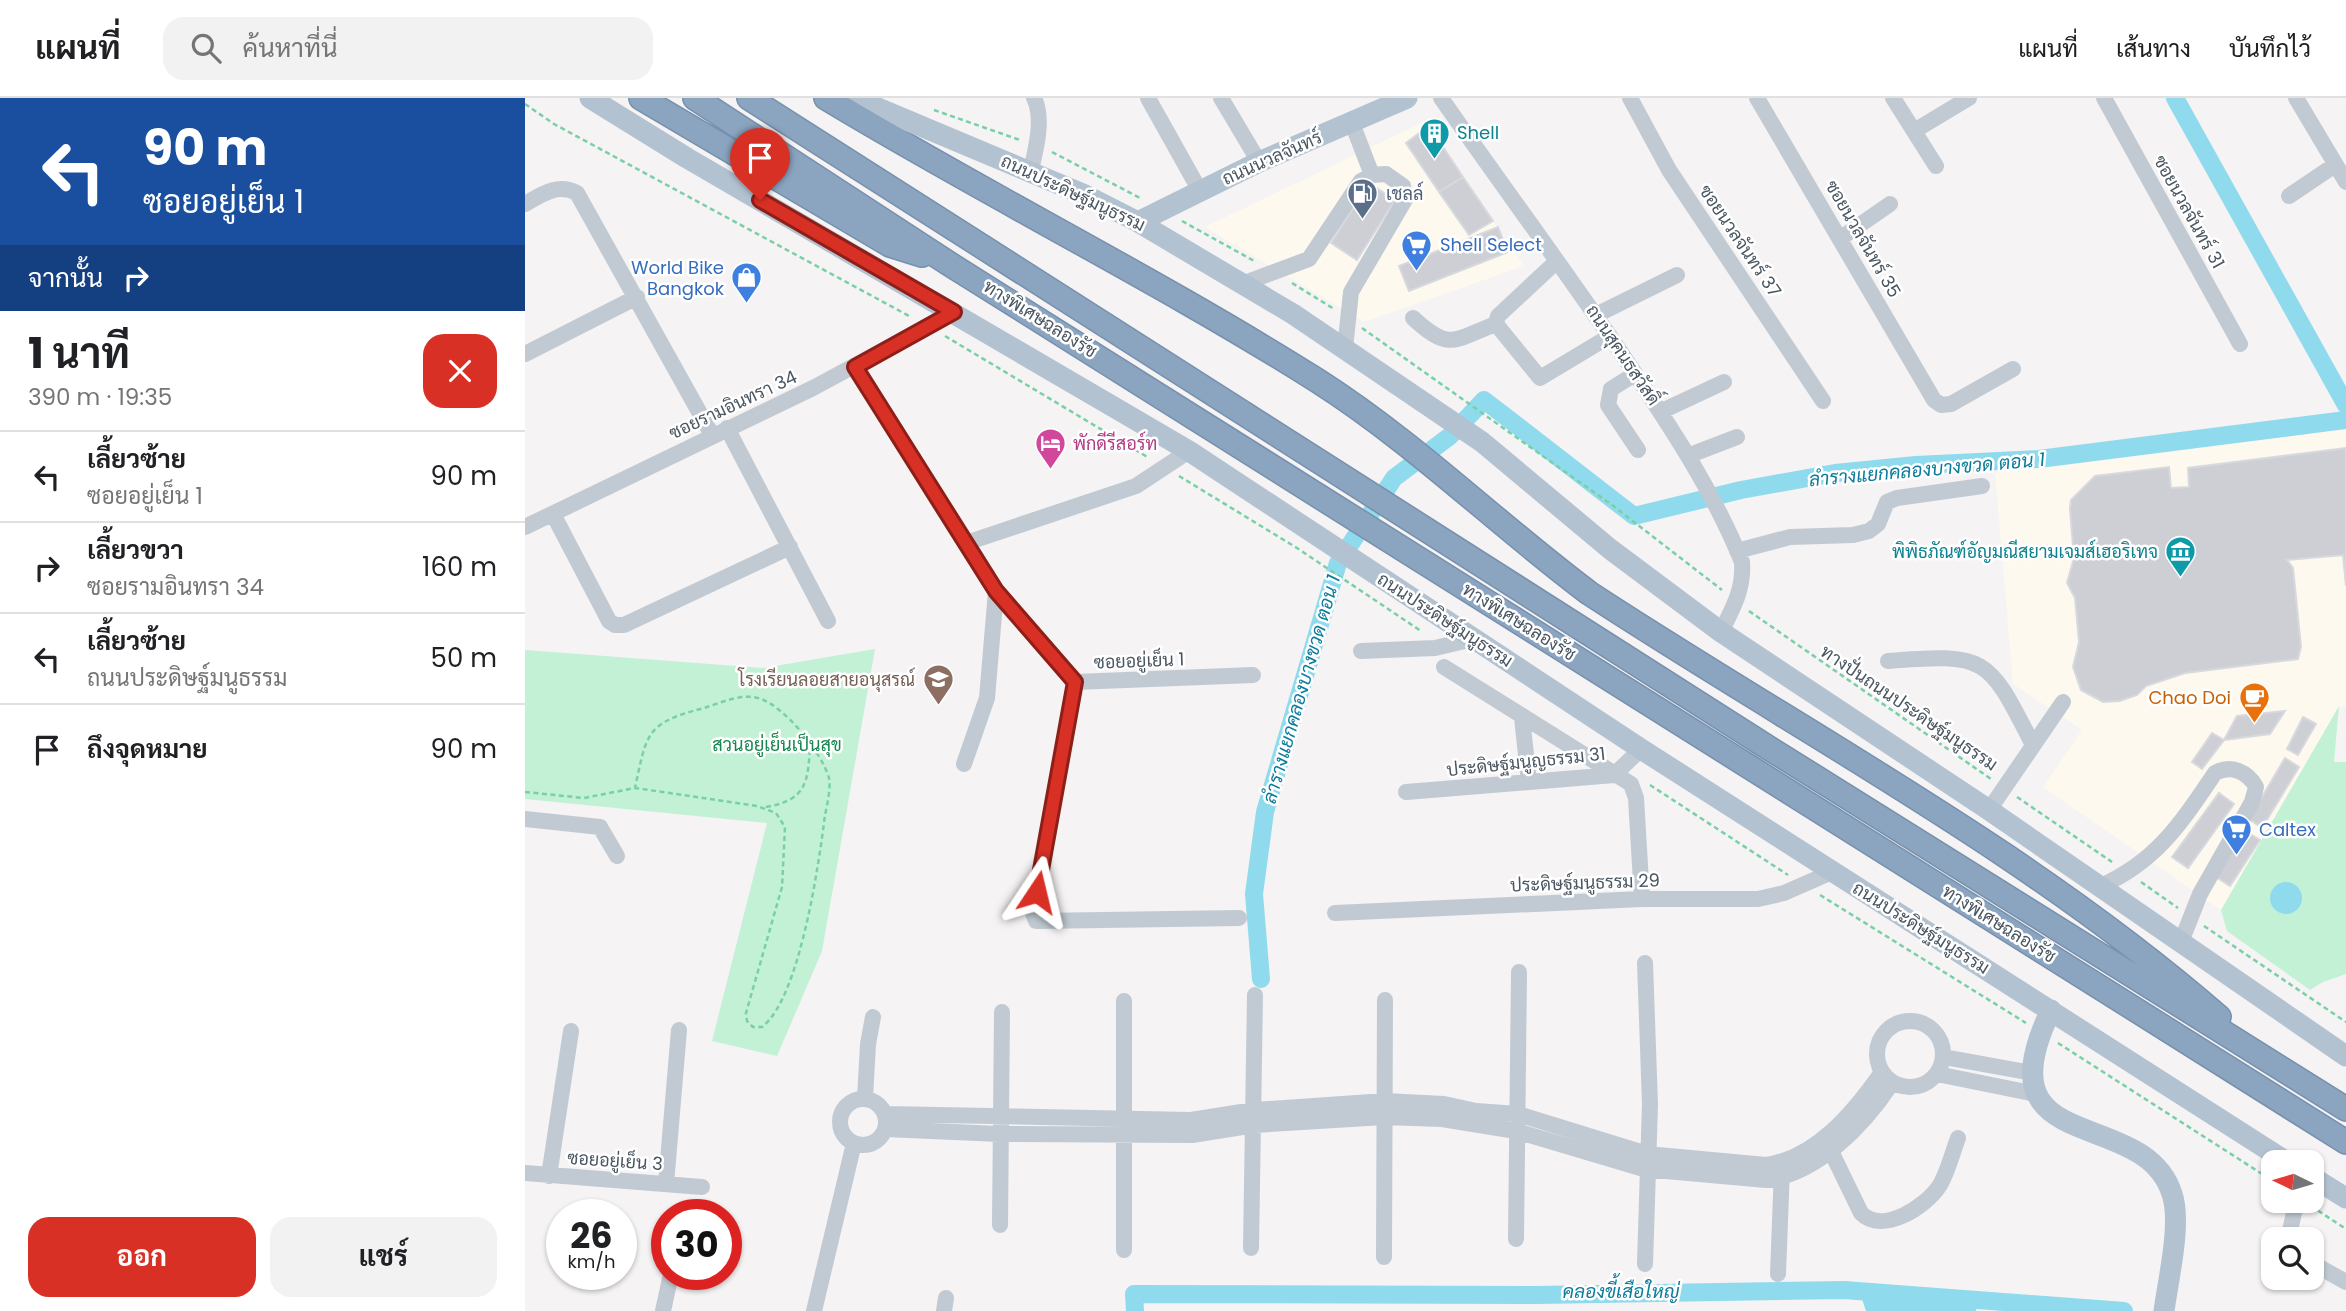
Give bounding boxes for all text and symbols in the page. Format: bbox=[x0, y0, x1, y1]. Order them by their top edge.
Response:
search box bbox=[163, 17, 653, 80]
text: แผนที่ bbox=[35, 24, 121, 71]
icon: search bbox=[187, 29, 225, 67]
text: ค้นหาที่นี่ bbox=[243, 30, 338, 66]
text: แผนที่ bbox=[2018, 32, 2078, 65]
text: เส้นทาง bbox=[2116, 32, 2191, 65]
text: บันทึกไว้ bbox=[2229, 32, 2311, 65]
text: 90 m bbox=[143, 114, 267, 182]
building icon: Shell bbox=[1417, 116, 1451, 160]
place label: Shell bbox=[1457, 120, 1499, 145]
street label: ถนนนวลจันทร์ bbox=[1218, 124, 1326, 191]
icon: left bbox=[28, 126, 119, 217]
pin bbox=[730, 128, 790, 200]
icon: arrive bbox=[741, 139, 779, 177]
street label: ถนนประดิษฐ์มนูธรรม bbox=[996, 148, 1150, 238]
street label: ซอยนวลจันทร์ 31 bbox=[2148, 150, 2231, 273]
street label: ซอยนวลจันทร์ 35 bbox=[1820, 175, 1907, 302]
fuel station icon: เชลล์ bbox=[1346, 177, 1380, 221]
text: ซอยอยู่เย็น 1 bbox=[143, 179, 304, 224]
street label: ซอยนวลจันทร์ 37 bbox=[1694, 180, 1787, 302]
place label: เชลล์ bbox=[1386, 181, 1423, 206]
supermarket icon: Shell Select bbox=[1400, 228, 1434, 272]
place label: Shell Select bbox=[1440, 232, 1542, 257]
place label: World Bike Bangkok bbox=[631, 255, 725, 301]
icon: right bbox=[117, 259, 155, 297]
text: จากนั้น bbox=[28, 260, 103, 296]
shop icon: World Bike Bangkok bbox=[730, 261, 764, 305]
street label: ทางพิเศษฉลองรัช bbox=[979, 274, 1102, 363]
street label: ถนนสุคนธสวัสดิ์ bbox=[1580, 298, 1669, 410]
text: 1 นาที bbox=[28, 324, 130, 383]
button: close bbox=[423, 334, 497, 408]
street label: ซอยรามอินทรา 34 bbox=[665, 364, 801, 445]
text: 390 m · 19:35 bbox=[28, 381, 172, 413]
hotel icon: พักดีรีสอร์ท bbox=[1033, 427, 1067, 471]
place label: พักดีรีสอร์ท bbox=[1073, 431, 1157, 456]
text: เลี้ยวซ้าย bbox=[87, 441, 186, 477]
water label: ลำรางแยกคลองบางขวด ตอน 1 bbox=[1808, 446, 2046, 493]
icon: left bbox=[28, 458, 66, 496]
text: 90 m bbox=[431, 458, 497, 494]
text: ซอยอยู่เย็น 1 bbox=[87, 480, 203, 512]
text: เลี้ยวขวา bbox=[87, 532, 184, 568]
museum icon: พิพิธภัณฑ์อัญมณีสยามเจมส์เฮอริเทจ bbox=[2164, 535, 2198, 579]
place label: พิพิธภัณฑ์อัญมณีสยามเจมส์เฮอริเทจ bbox=[1892, 539, 2158, 564]
icon: right bbox=[28, 549, 66, 587]
text: 160 m bbox=[422, 549, 497, 585]
street label: ถนนประดิษฐ์มนูธรรม bbox=[1372, 566, 1518, 674]
text: ซอยรามอินทรา 34 bbox=[87, 571, 264, 603]
water label: ลำรางแยกคลองบางขวด ตอน 1 bbox=[1256, 572, 1347, 807]
street label: ทางพิเศษฉลองรัช bbox=[1458, 577, 1581, 666]
text: เลี้ยวซ้าย bbox=[87, 623, 186, 659]
street label: ทางปั่นถนนประดิษฐ์มนูธรรม bbox=[1815, 637, 2004, 777]
icon: left bbox=[28, 640, 66, 678]
text: 50 m bbox=[431, 640, 497, 676]
street label: ซอยอยู่เย็น 1 bbox=[1093, 645, 1185, 676]
text: ถนนประดิษฐ์มนูธรรม bbox=[87, 662, 287, 694]
school or university icon: โรงเรียนลอยสายอนุสรณ์ bbox=[921, 663, 955, 707]
place label: โรงเรียนลอยสายอนุสรณ์ bbox=[737, 667, 915, 692]
cafe icon: Chao Doi bbox=[2237, 681, 2271, 725]
place label: Chao Doi bbox=[2148, 685, 2231, 710]
icon: arrive bbox=[28, 731, 66, 769]
text: ถึงจุดหมาย bbox=[87, 731, 208, 767]
text: 90 m bbox=[431, 731, 497, 767]
park label: สวนอยู่เย็นเป็นสุข bbox=[712, 731, 842, 758]
street label: ประดิษฐ์มนูญธรรม 31 bbox=[1445, 741, 1607, 783]
supermarket icon: Caltex bbox=[2219, 813, 2253, 857]
place label: Caltex bbox=[2259, 817, 2316, 842]
position arrow bbox=[1000, 855, 1074, 929]
street label: ประดิษฐ์มนูธรรม 29 bbox=[1510, 867, 1660, 899]
street label: ถนนประดิษฐ์มนูธรรม bbox=[1848, 875, 1994, 981]
street label: ทางพิเศษฉลองรัช bbox=[1938, 879, 2061, 968]
street label: ซอยอยู่เย็น 3 bbox=[566, 1144, 664, 1177]
north arrow bbox=[2261, 1150, 2324, 1213]
map controls bbox=[2261, 1150, 2324, 1290]
speed limit sign: 30 bbox=[651, 1199, 742, 1290]
text: 26 bbox=[570, 1211, 613, 1260]
button: ออก bbox=[28, 1217, 256, 1297]
button: แชร์ bbox=[270, 1217, 497, 1297]
button: search bbox=[2261, 1227, 2324, 1290]
text: km/h bbox=[568, 1249, 615, 1274]
water label: คลองขี้เสือใหญ่ bbox=[1563, 1273, 1680, 1305]

